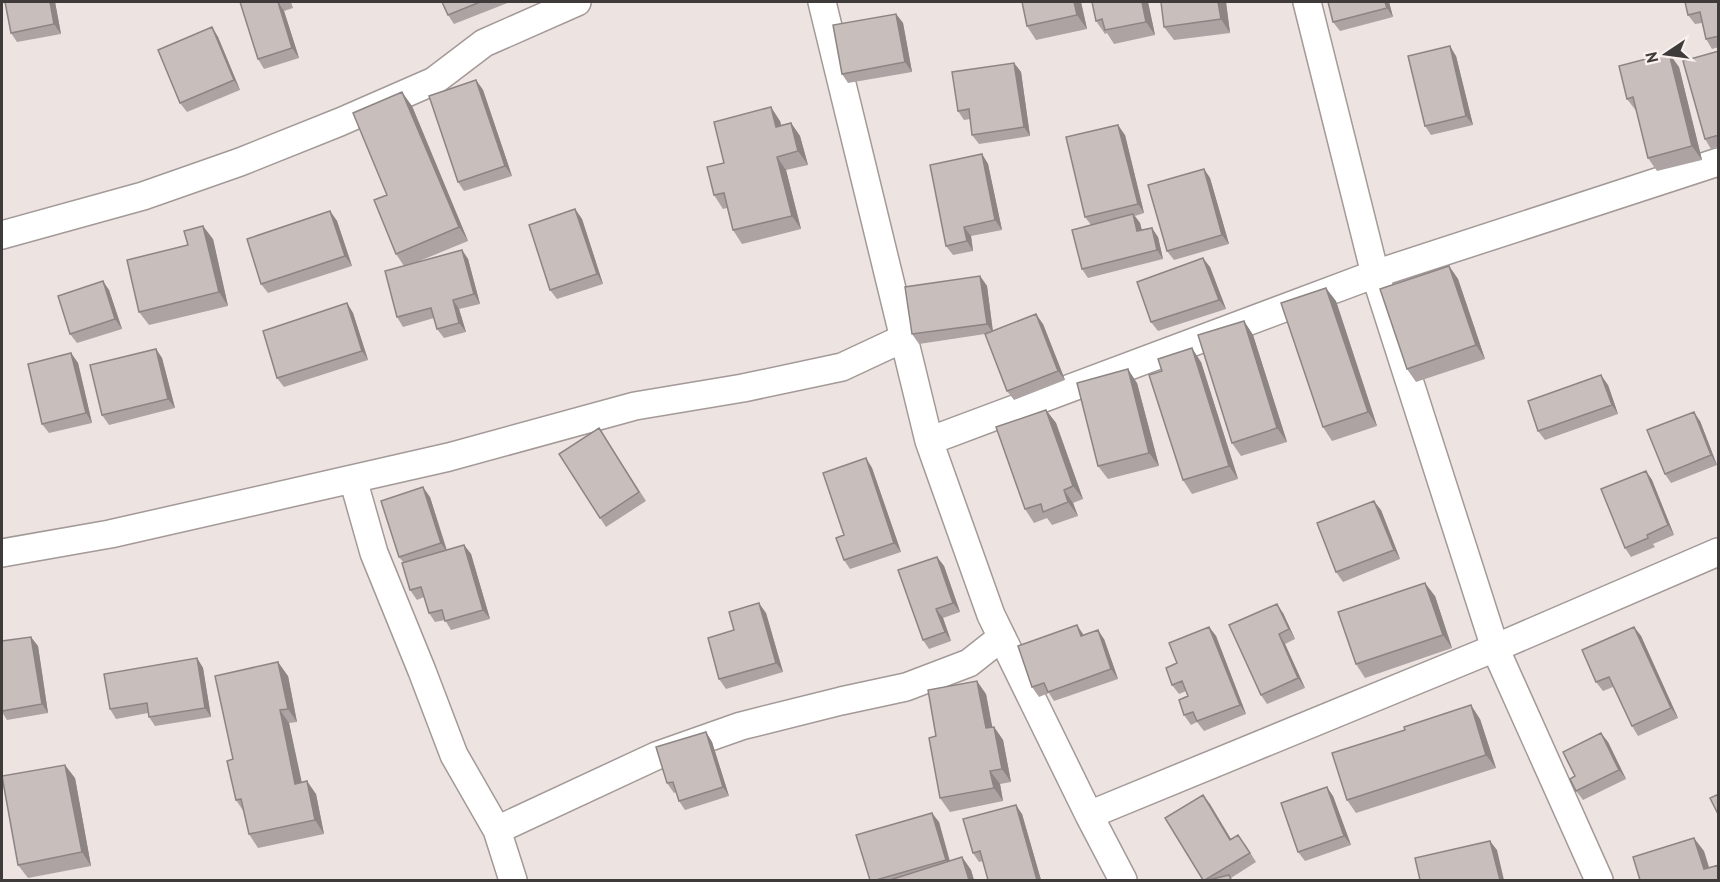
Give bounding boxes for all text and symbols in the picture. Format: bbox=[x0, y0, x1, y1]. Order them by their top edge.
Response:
north arrow bbox=[1636, 24, 1696, 84]
text: N bbox=[1640, 50, 1662, 65]

